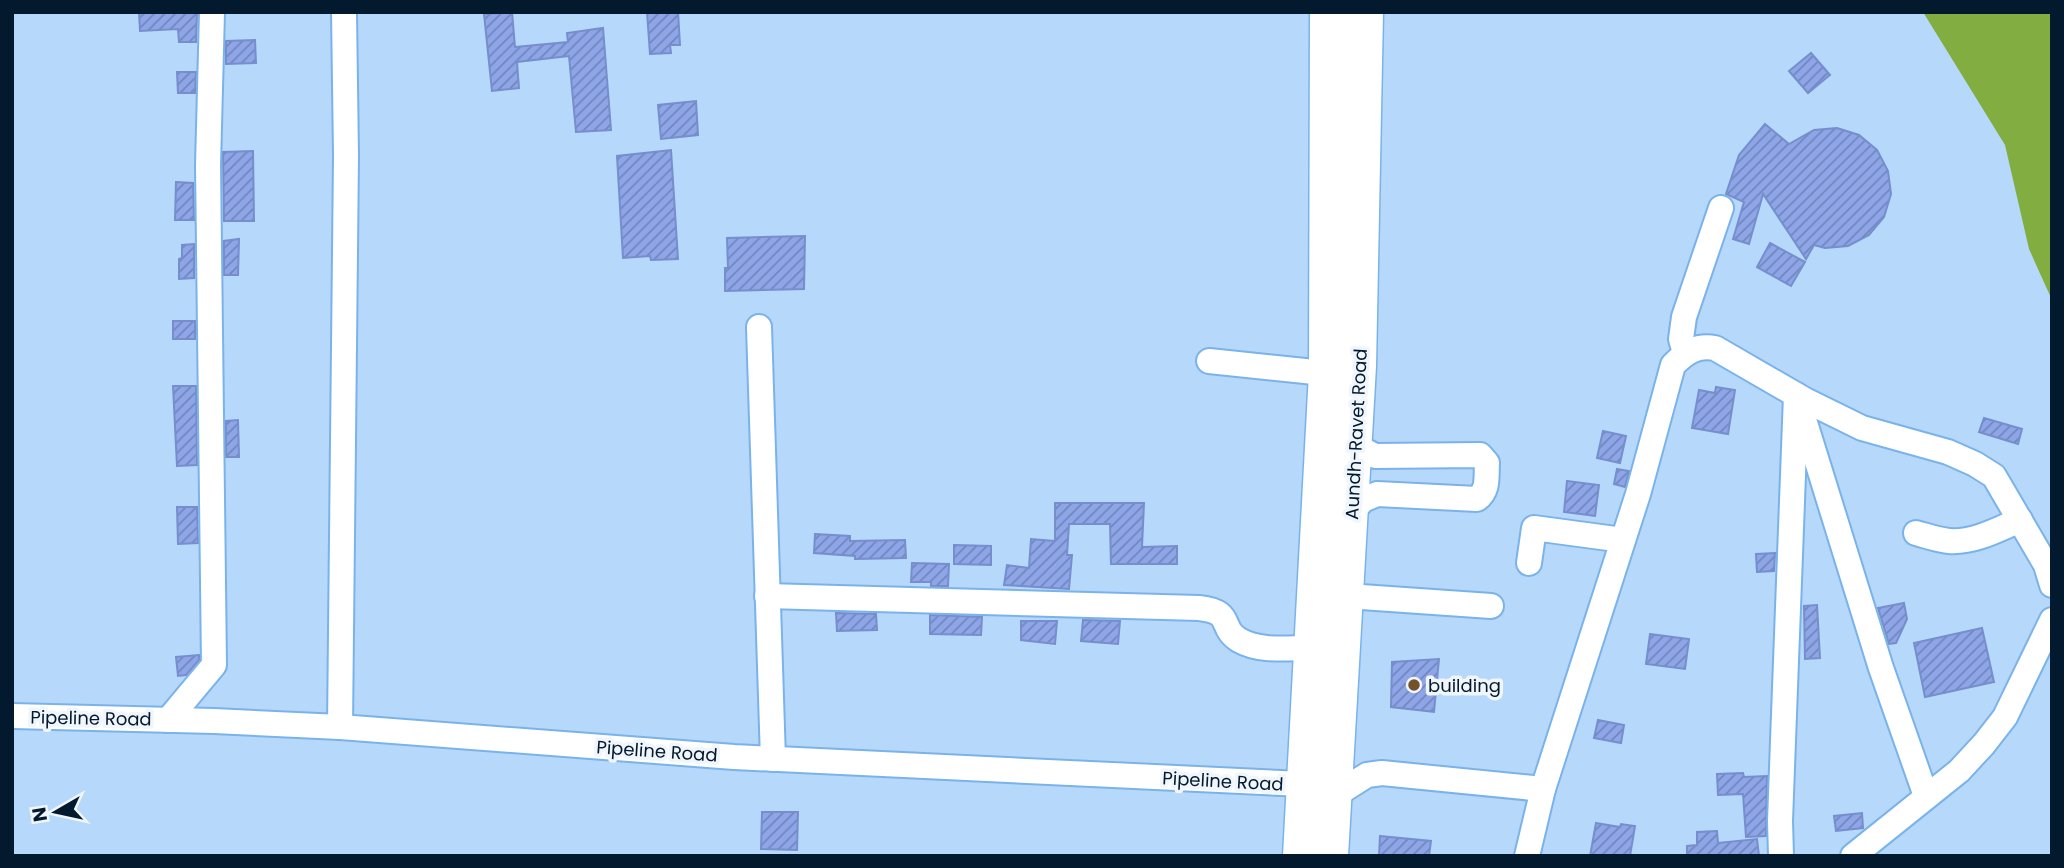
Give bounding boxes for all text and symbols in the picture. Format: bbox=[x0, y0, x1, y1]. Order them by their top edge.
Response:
street label: Aundh-Ravet Road bbox=[1339, 348, 1373, 520]
place label: building bbox=[1428, 673, 1501, 698]
marker: building bbox=[1406, 677, 1422, 693]
street label: Pipeline Road bbox=[30, 704, 152, 732]
street label: Pipeline Road bbox=[596, 734, 718, 768]
street label: Pipeline Road bbox=[1162, 765, 1284, 797]
north arrow bbox=[21, 777, 91, 847]
text: N bbox=[25, 805, 54, 824]

